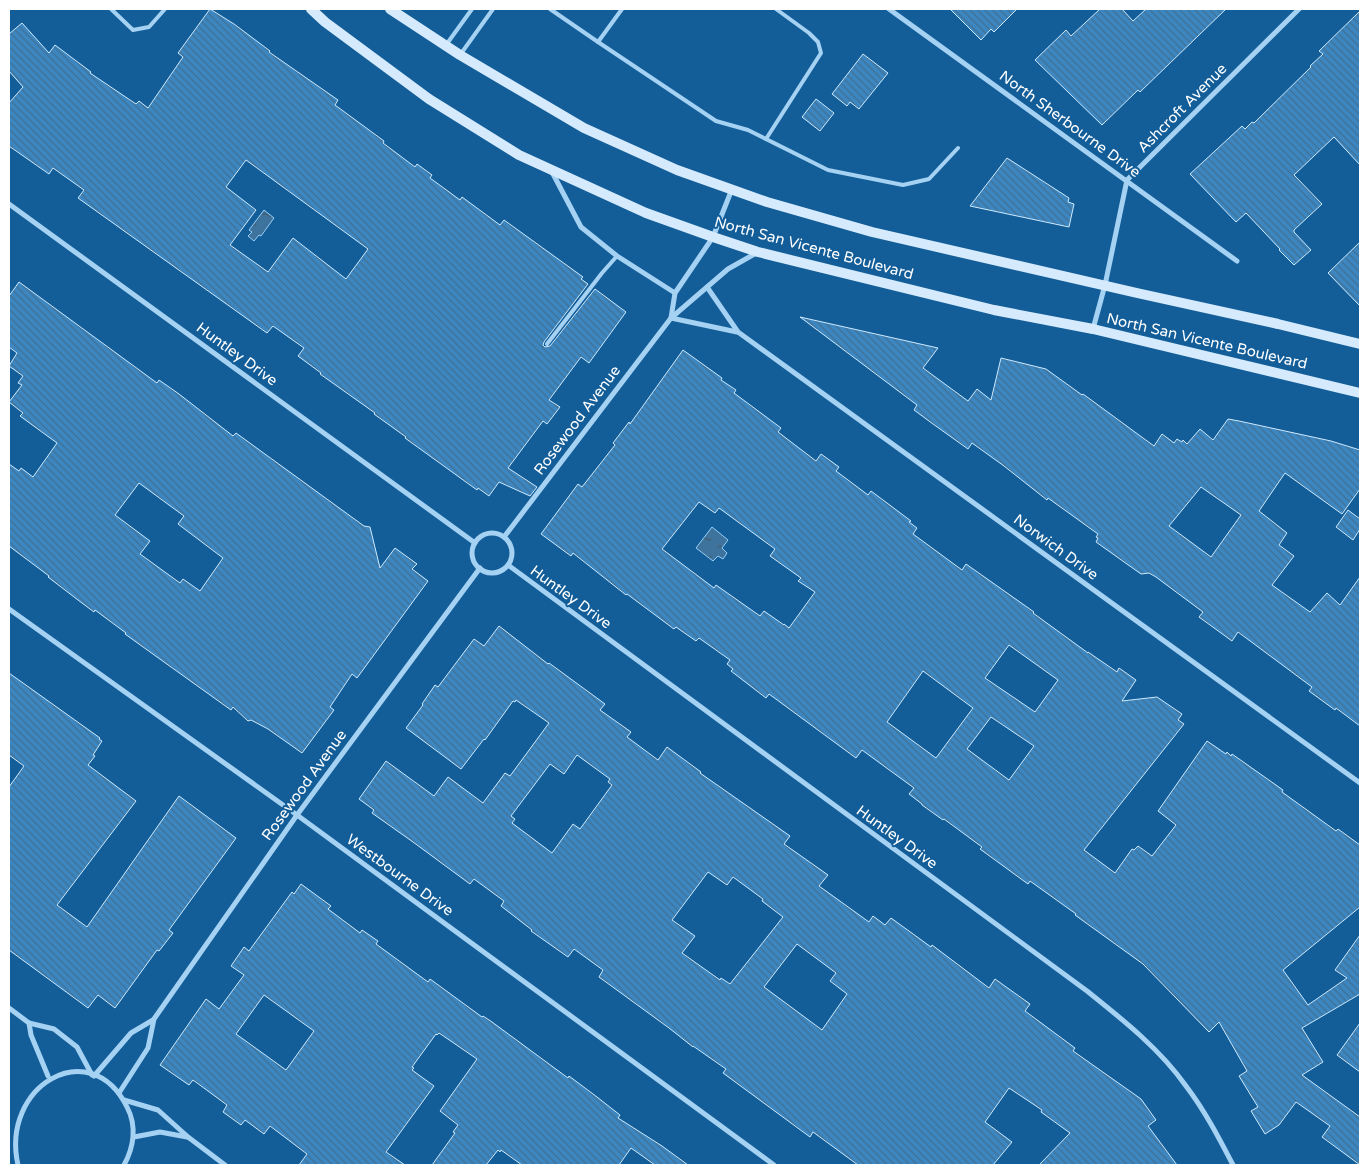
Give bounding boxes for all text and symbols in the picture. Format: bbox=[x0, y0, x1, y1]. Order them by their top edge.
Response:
street label: Ashcroft Avenue bbox=[1134, 60, 1230, 156]
street label: North Sherbourne Drive bbox=[996, 67, 1144, 181]
street label: North San Vicente Boulevard bbox=[712, 213, 916, 283]
street label: North San Vicente Boulevard bbox=[1105, 309, 1309, 373]
street label: Huntley Drive bbox=[193, 319, 281, 389]
street label: Rosewood Avenue bbox=[530, 362, 624, 478]
street label: Norwich Drive bbox=[1010, 510, 1102, 584]
street label: Huntley Drive bbox=[527, 562, 615, 632]
street label: Rosewood Avenue bbox=[258, 726, 350, 844]
street label: Huntley Drive bbox=[853, 802, 941, 872]
street label: Westbourne Drive bbox=[343, 830, 457, 920]

